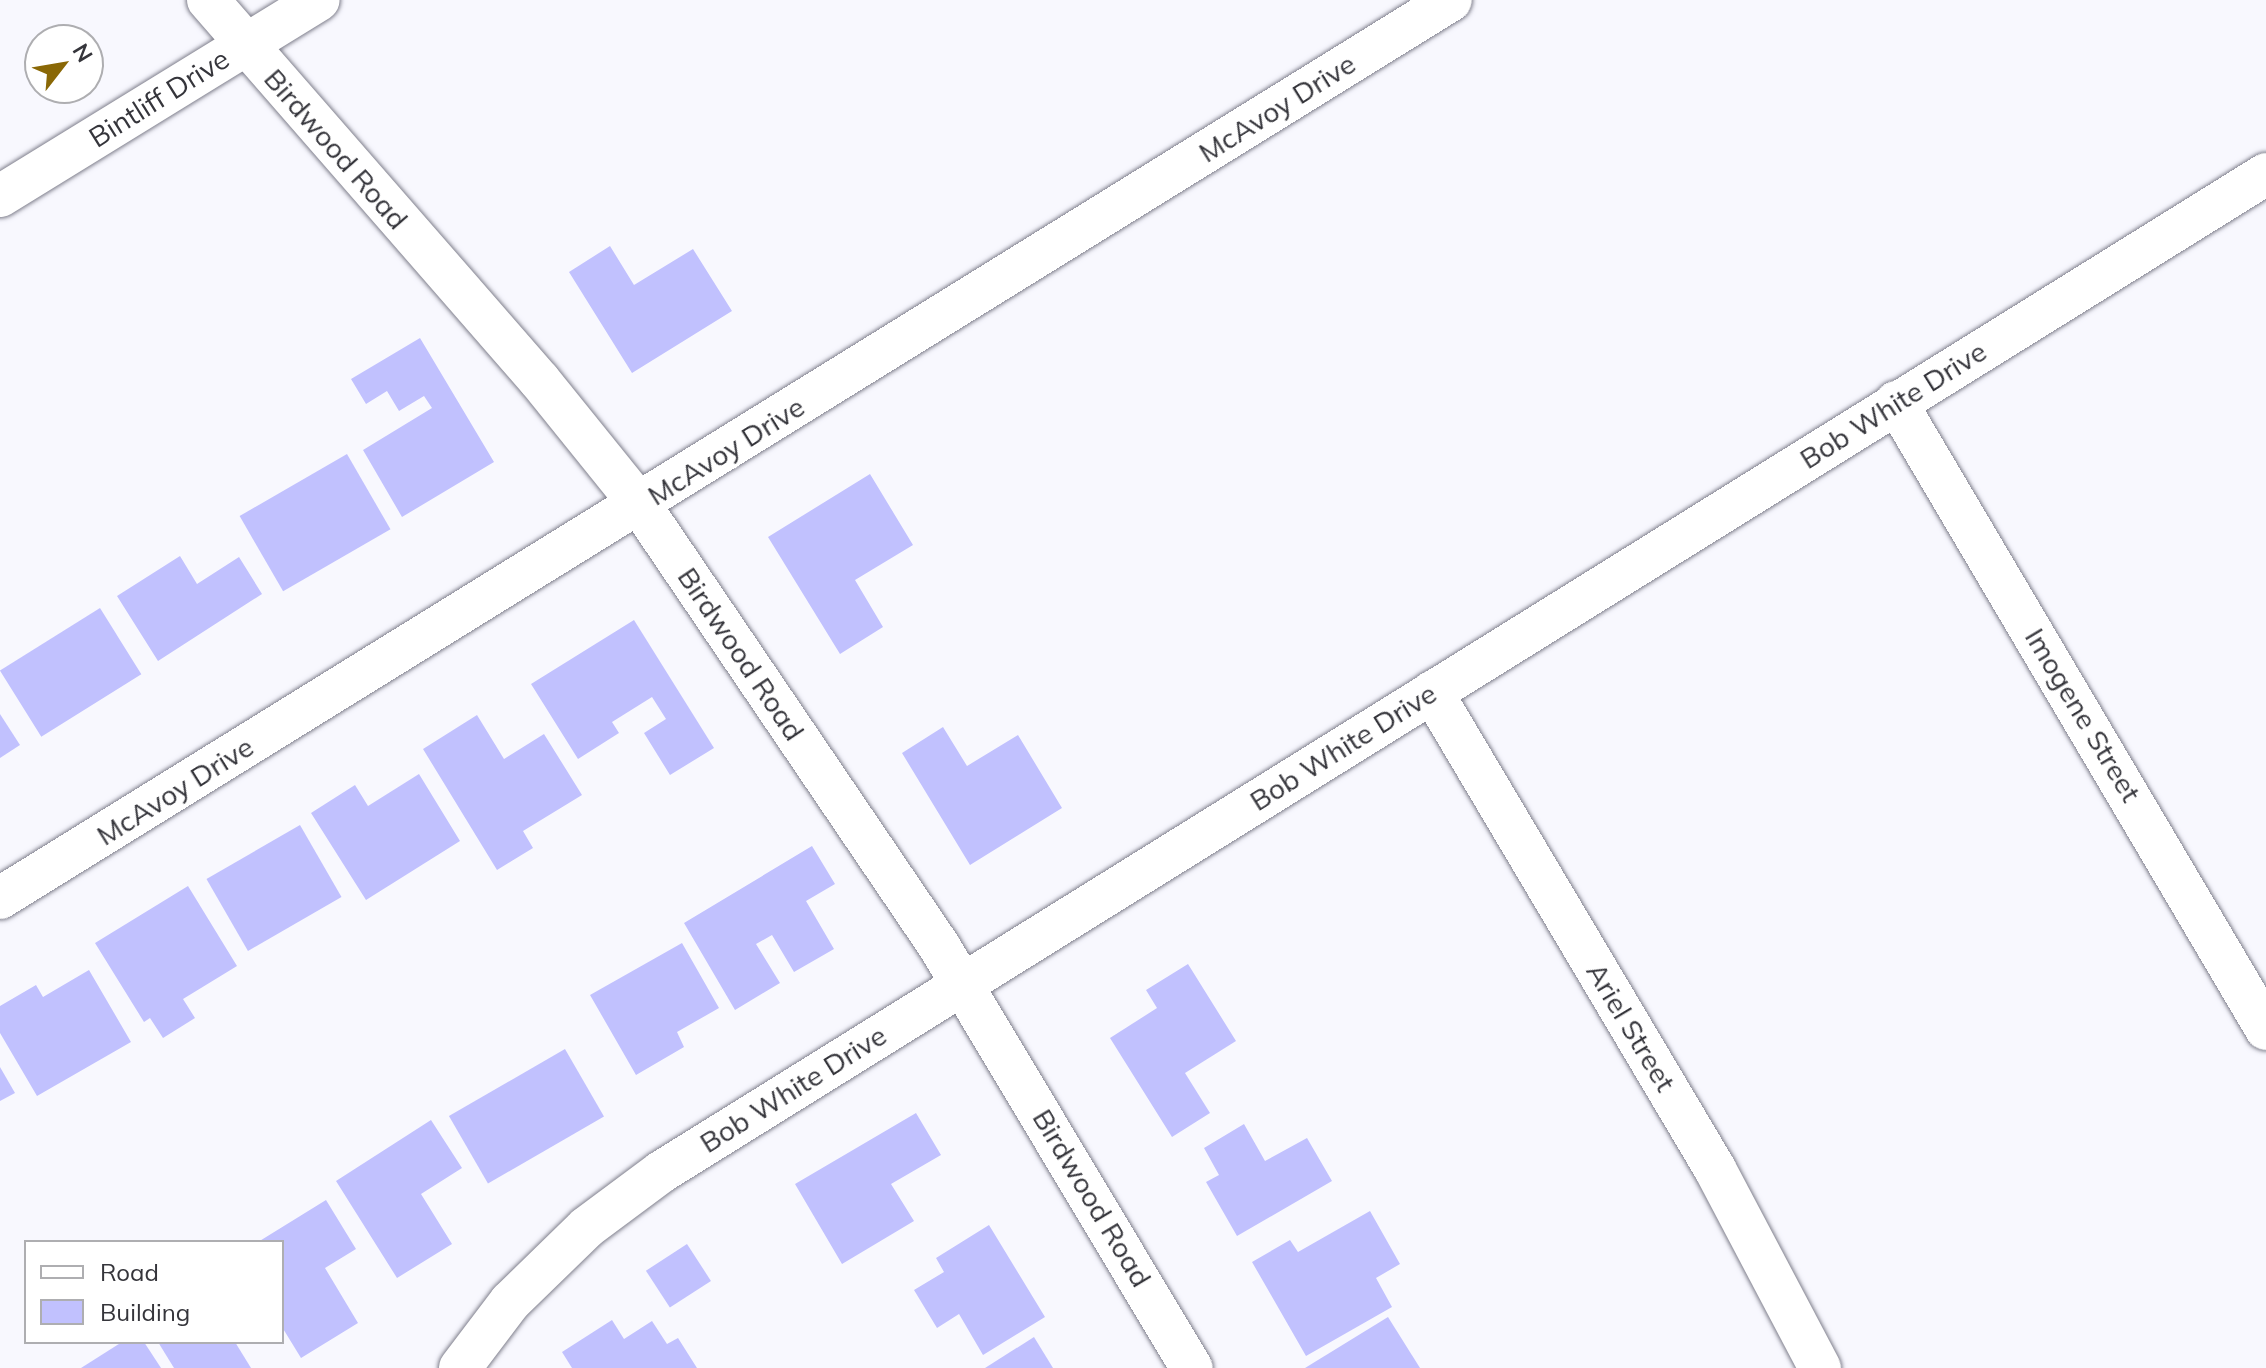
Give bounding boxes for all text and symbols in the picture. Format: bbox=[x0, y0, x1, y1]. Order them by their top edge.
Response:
north arrow bbox=[24, 24, 104, 104]
text: N bbox=[67, 38, 99, 67]
street label: Bintliff Drive bbox=[83, 42, 235, 154]
street label: McAvoy Drive bbox=[1193, 47, 1361, 169]
street label: Birdwood Road bbox=[257, 62, 415, 236]
street label: Bob White Drive bbox=[1794, 334, 1992, 476]
street label: McAvoy Drive bbox=[642, 390, 810, 512]
street label: Birdwood Road bbox=[671, 561, 811, 747]
street label: Imogene Street bbox=[2018, 622, 2148, 808]
street label: Bob White Drive bbox=[1244, 676, 1442, 818]
street label: McAvoy Drive bbox=[91, 730, 259, 852]
street label: Ariel Street bbox=[1580, 957, 1682, 1097]
street label: Bob White Drive bbox=[694, 1018, 892, 1160]
street label: Birdwood Road bbox=[1026, 1103, 1158, 1293]
legend bbox=[24, 1240, 284, 1344]
text: Road bbox=[100, 1257, 159, 1287]
text: Building bbox=[100, 1297, 190, 1327]

